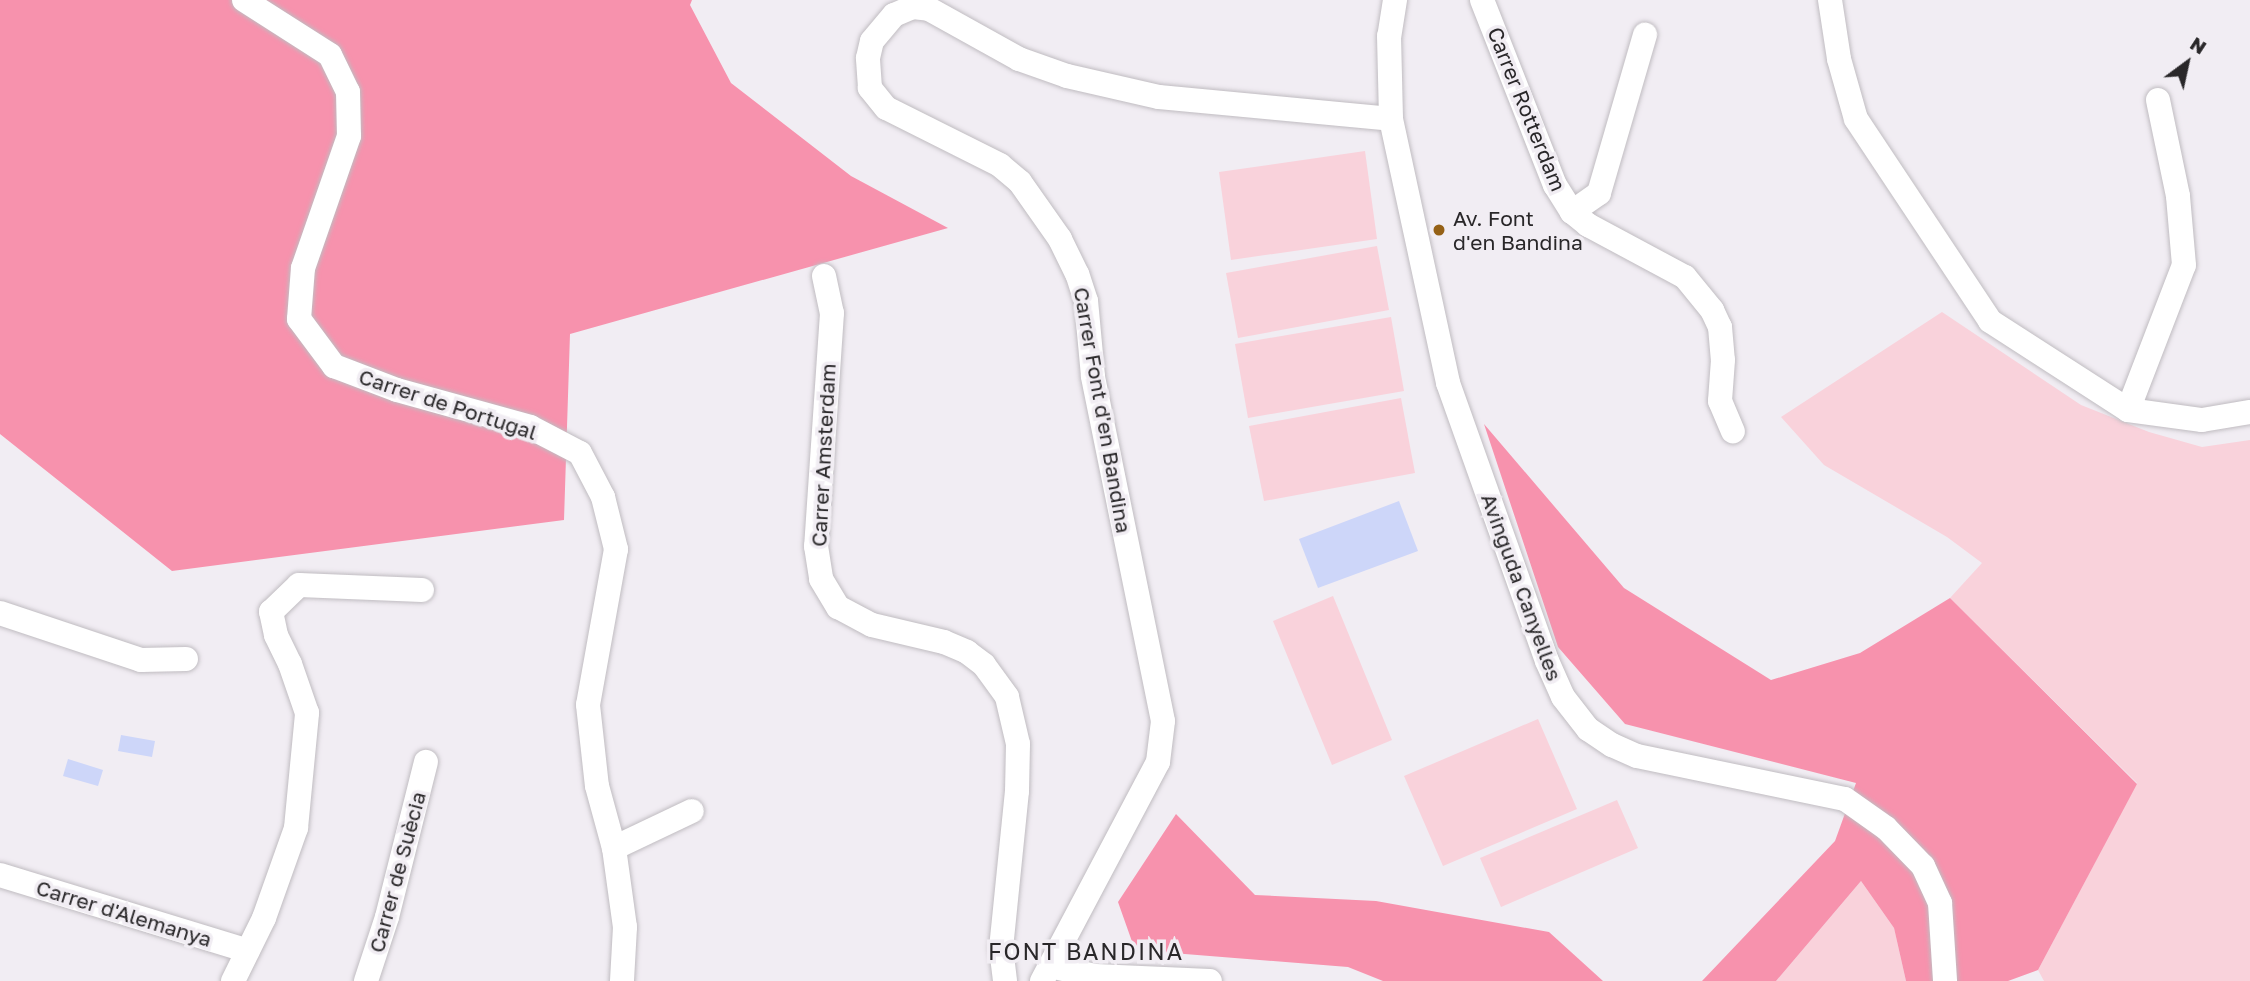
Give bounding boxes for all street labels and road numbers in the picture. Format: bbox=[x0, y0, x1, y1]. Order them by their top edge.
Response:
street label: Carrer Rotterdam bbox=[1483, 23, 1571, 195]
street label: Carrer Font d'en Bandina bbox=[1069, 285, 1137, 535]
street label: Carrer de Portugal bbox=[356, 363, 540, 445]
street label: Carrer Amsterdam bbox=[806, 363, 840, 547]
street label: Avinguda Canyelles bbox=[1476, 490, 1568, 684]
street label: Carrer de Suècia bbox=[363, 789, 431, 955]
street label: Carrer d'Alemanya bbox=[33, 874, 215, 952]

